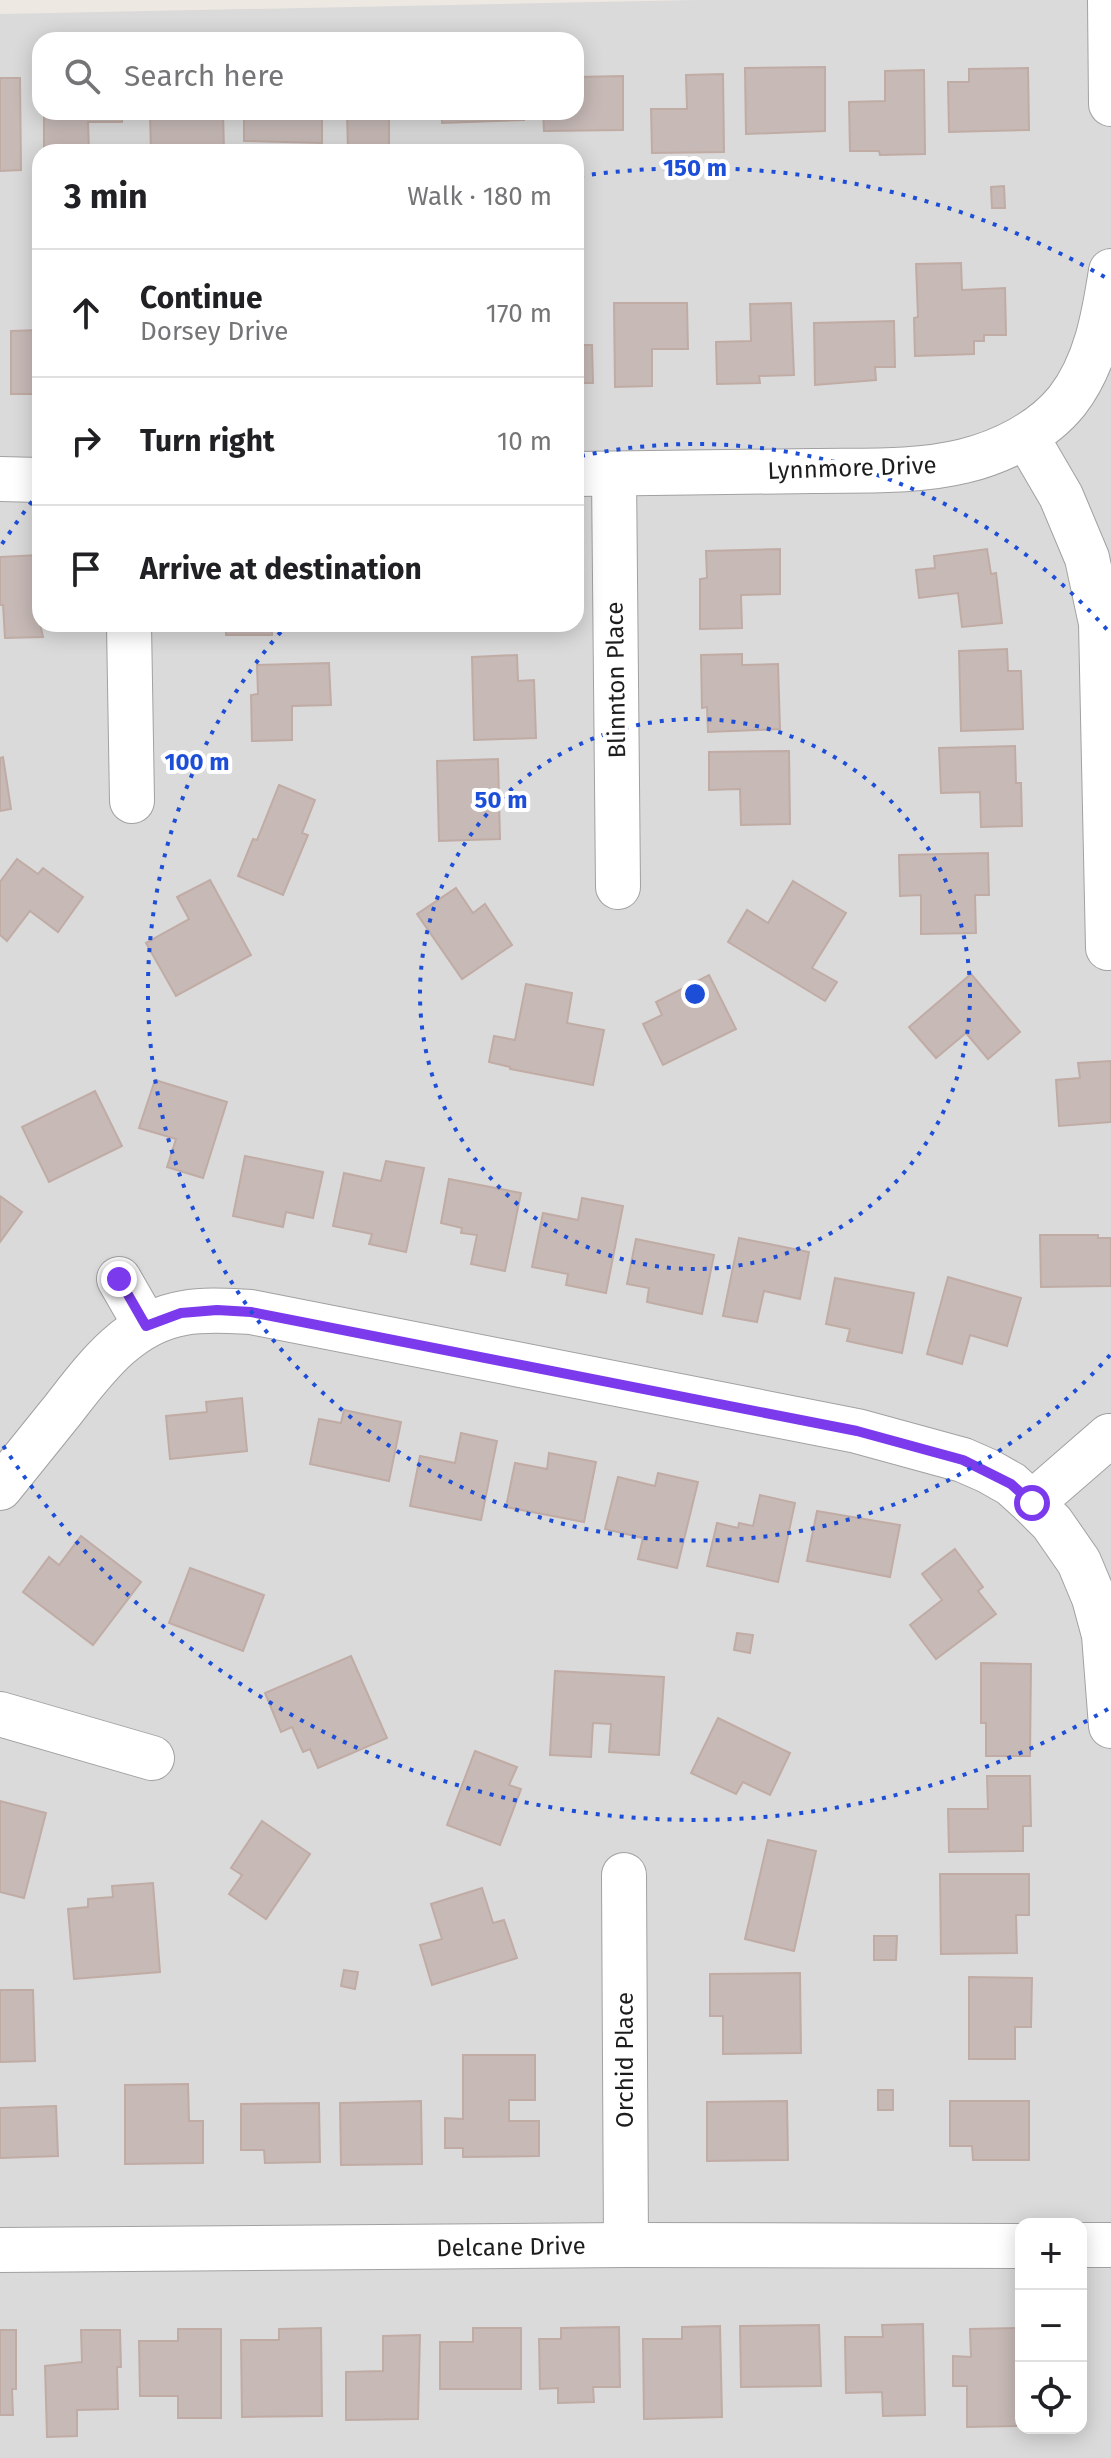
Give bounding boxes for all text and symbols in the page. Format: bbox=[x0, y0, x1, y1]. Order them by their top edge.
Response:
search box bbox=[32, 32, 584, 120]
icon: search bbox=[60, 54, 104, 98]
text: Search here bbox=[124, 58, 284, 94]
text: 150 m bbox=[663, 154, 727, 182]
text: 3 min bbox=[64, 176, 148, 217]
text: Walk · 180 m bbox=[407, 181, 552, 212]
text: Continue bbox=[140, 280, 263, 316]
icon: ahead bbox=[64, 291, 108, 335]
text: 170 m bbox=[486, 298, 552, 329]
text: Dorsey Drive bbox=[140, 316, 288, 347]
icon: right bbox=[64, 419, 108, 463]
text: Turn right bbox=[140, 423, 275, 459]
text: 10 m bbox=[497, 426, 552, 457]
street label: Lynnmore Drive bbox=[767, 451, 937, 485]
icon: arrive bbox=[64, 547, 108, 591]
text: Arrive at destination bbox=[140, 551, 422, 587]
street label: Blinnton Place bbox=[601, 601, 631, 759]
text: 100 m bbox=[164, 748, 230, 776]
text: 50 m bbox=[475, 786, 527, 814]
centre of rings bbox=[681, 980, 709, 1008]
route end bbox=[101, 1261, 137, 1297]
route start bbox=[1014, 1485, 1050, 1521]
street label: Orchid Place bbox=[611, 1992, 639, 2128]
map controls bbox=[1015, 2218, 1087, 2434]
button: + bbox=[1015, 2218, 1087, 2290]
street label: Delcane Drive bbox=[436, 2232, 586, 2262]
button: − bbox=[1015, 2290, 1087, 2362]
button: locate bbox=[1015, 2362, 1087, 2434]

